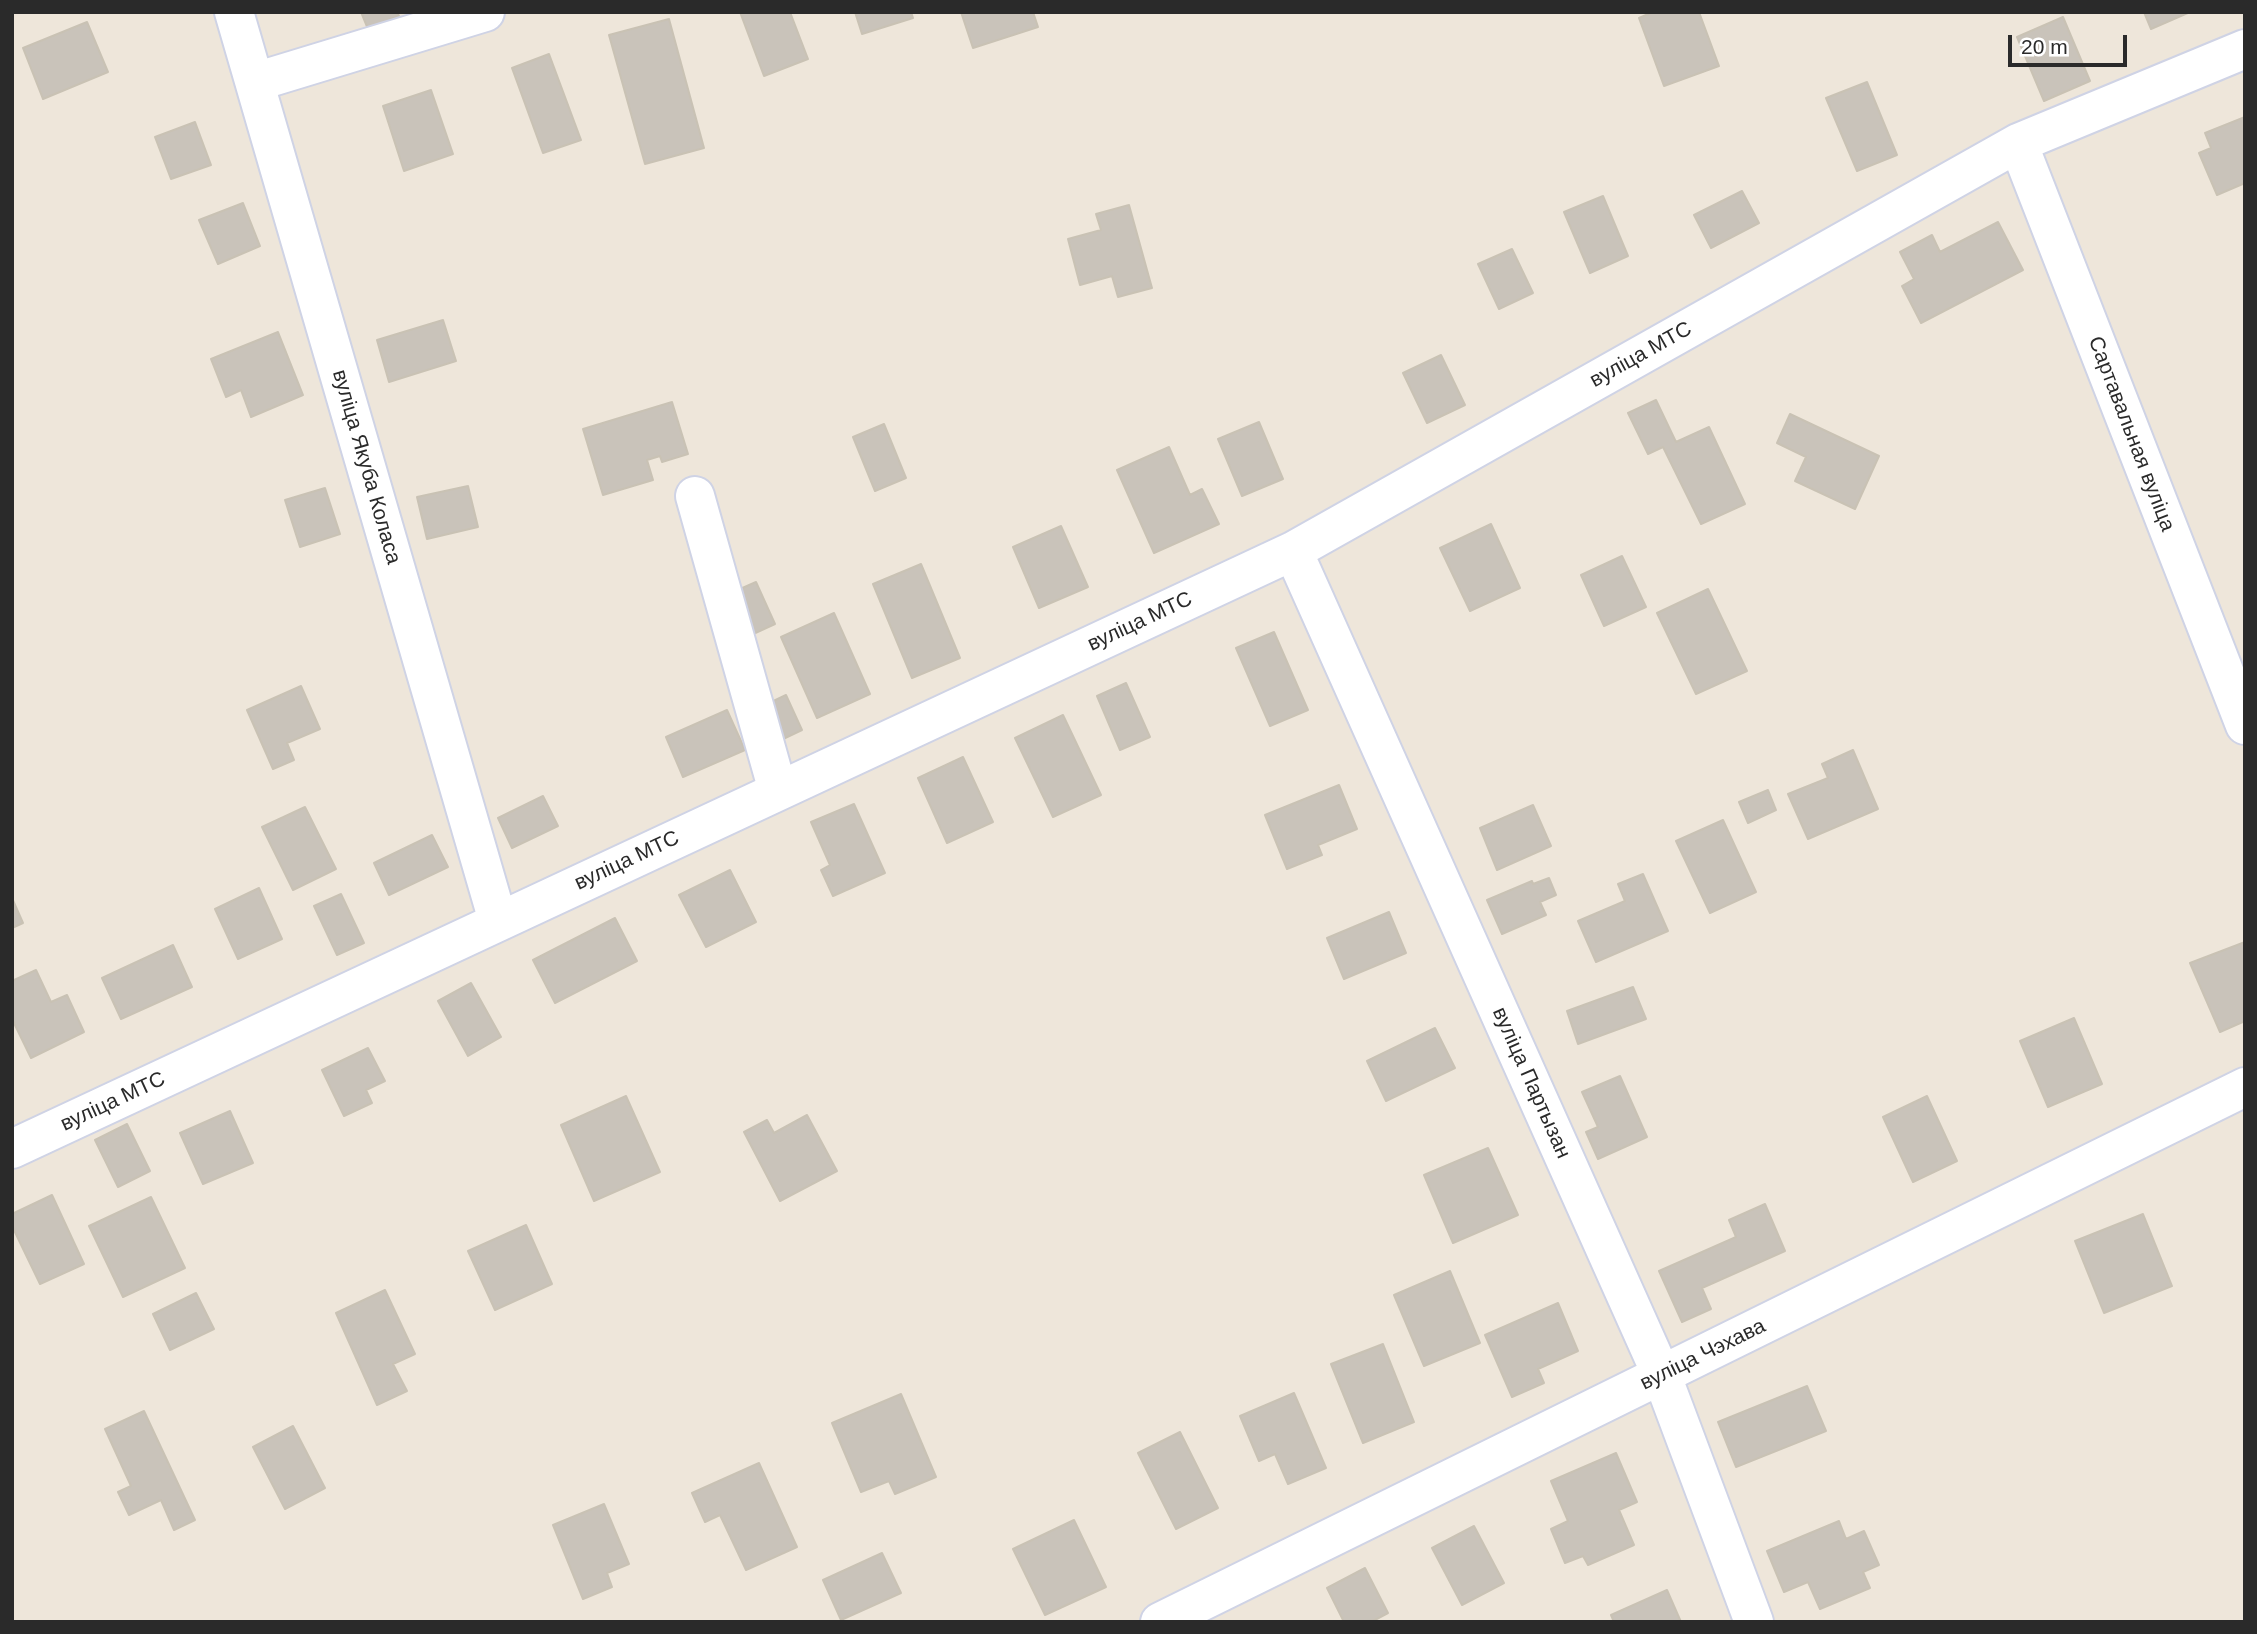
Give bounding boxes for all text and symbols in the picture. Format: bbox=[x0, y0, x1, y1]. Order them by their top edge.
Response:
scale bar bbox=[2012, 21, 2131, 65]
text: 20 m bbox=[2021, 35, 2068, 58]
street label: вуліца МТС bbox=[1586, 317, 1696, 393]
street label: Сартавальная вуліца bbox=[2082, 333, 2180, 535]
street label: вуліца Якуба Коласа bbox=[326, 367, 406, 567]
street label: вуліца МТС bbox=[1084, 587, 1196, 657]
street label: вуліца МТС bbox=[571, 826, 683, 896]
street label: вуліца Партызан bbox=[1486, 1004, 1576, 1162]
street label: вуліца МТС bbox=[57, 1067, 169, 1137]
street label: вуліца Чэхава bbox=[1636, 1314, 1770, 1396]

